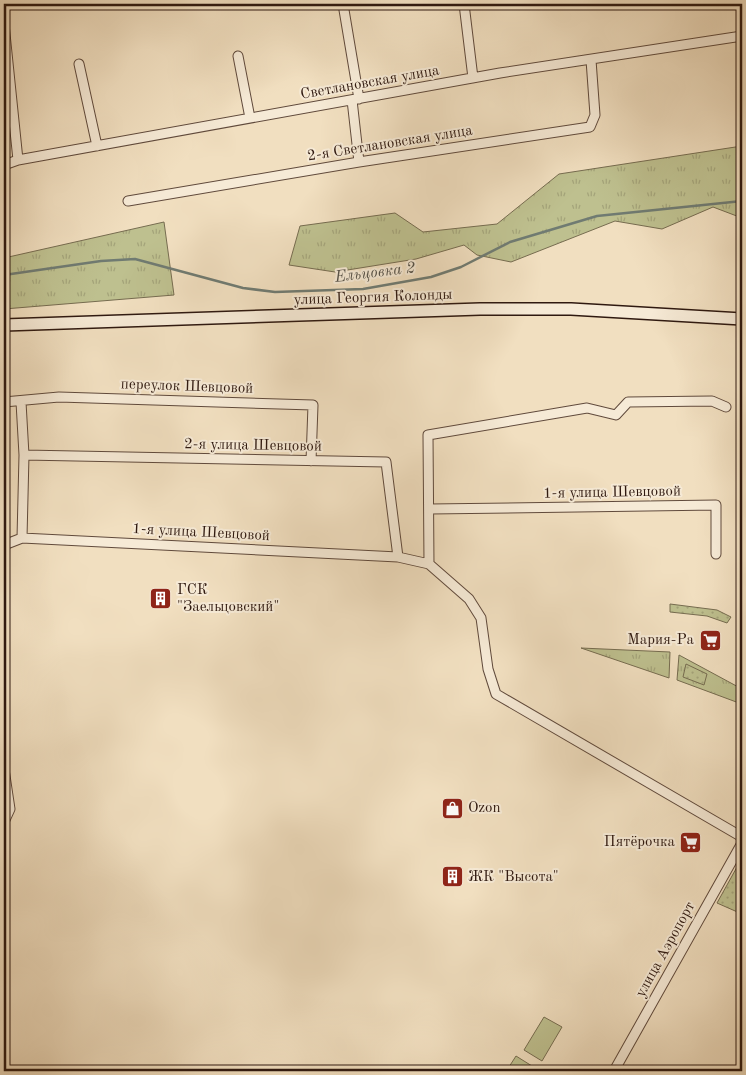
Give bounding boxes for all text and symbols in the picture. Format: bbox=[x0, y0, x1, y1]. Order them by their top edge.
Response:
street label: Светлановская улица bbox=[299, 63, 441, 103]
street label: 2-я Светлановская улица bbox=[306, 123, 474, 164]
water label: Ельцовка 2 bbox=[333, 260, 417, 286]
street label: улица Георгия Колонды bbox=[293, 288, 453, 308]
street label: переулок Шевцовой bbox=[120, 377, 254, 397]
street label: 2-я улица Шевцовой bbox=[184, 437, 322, 455]
street label: 1-я улица Шевцовой bbox=[543, 484, 681, 502]
street label: 1-я улица Шевцовой bbox=[132, 522, 270, 544]
place label: ГСК "Заельцовский" bbox=[177, 583, 279, 615]
building icon: ГСК "Заельцовский" bbox=[149, 587, 173, 611]
supermarket icon: Мария-Ра bbox=[698, 628, 722, 652]
place label: Мария-Ра bbox=[627, 633, 695, 648]
shop icon: Ozon bbox=[440, 796, 464, 820]
place label: Ozon bbox=[468, 801, 501, 816]
supermarket icon: Пятёрочка bbox=[679, 830, 703, 854]
place label: Пятёрочка bbox=[604, 835, 676, 850]
building icon: ЖК "Высота" bbox=[440, 865, 464, 889]
place label: ЖК "Высота" bbox=[468, 870, 559, 885]
street label: улица Аэропорт bbox=[634, 900, 698, 1000]

